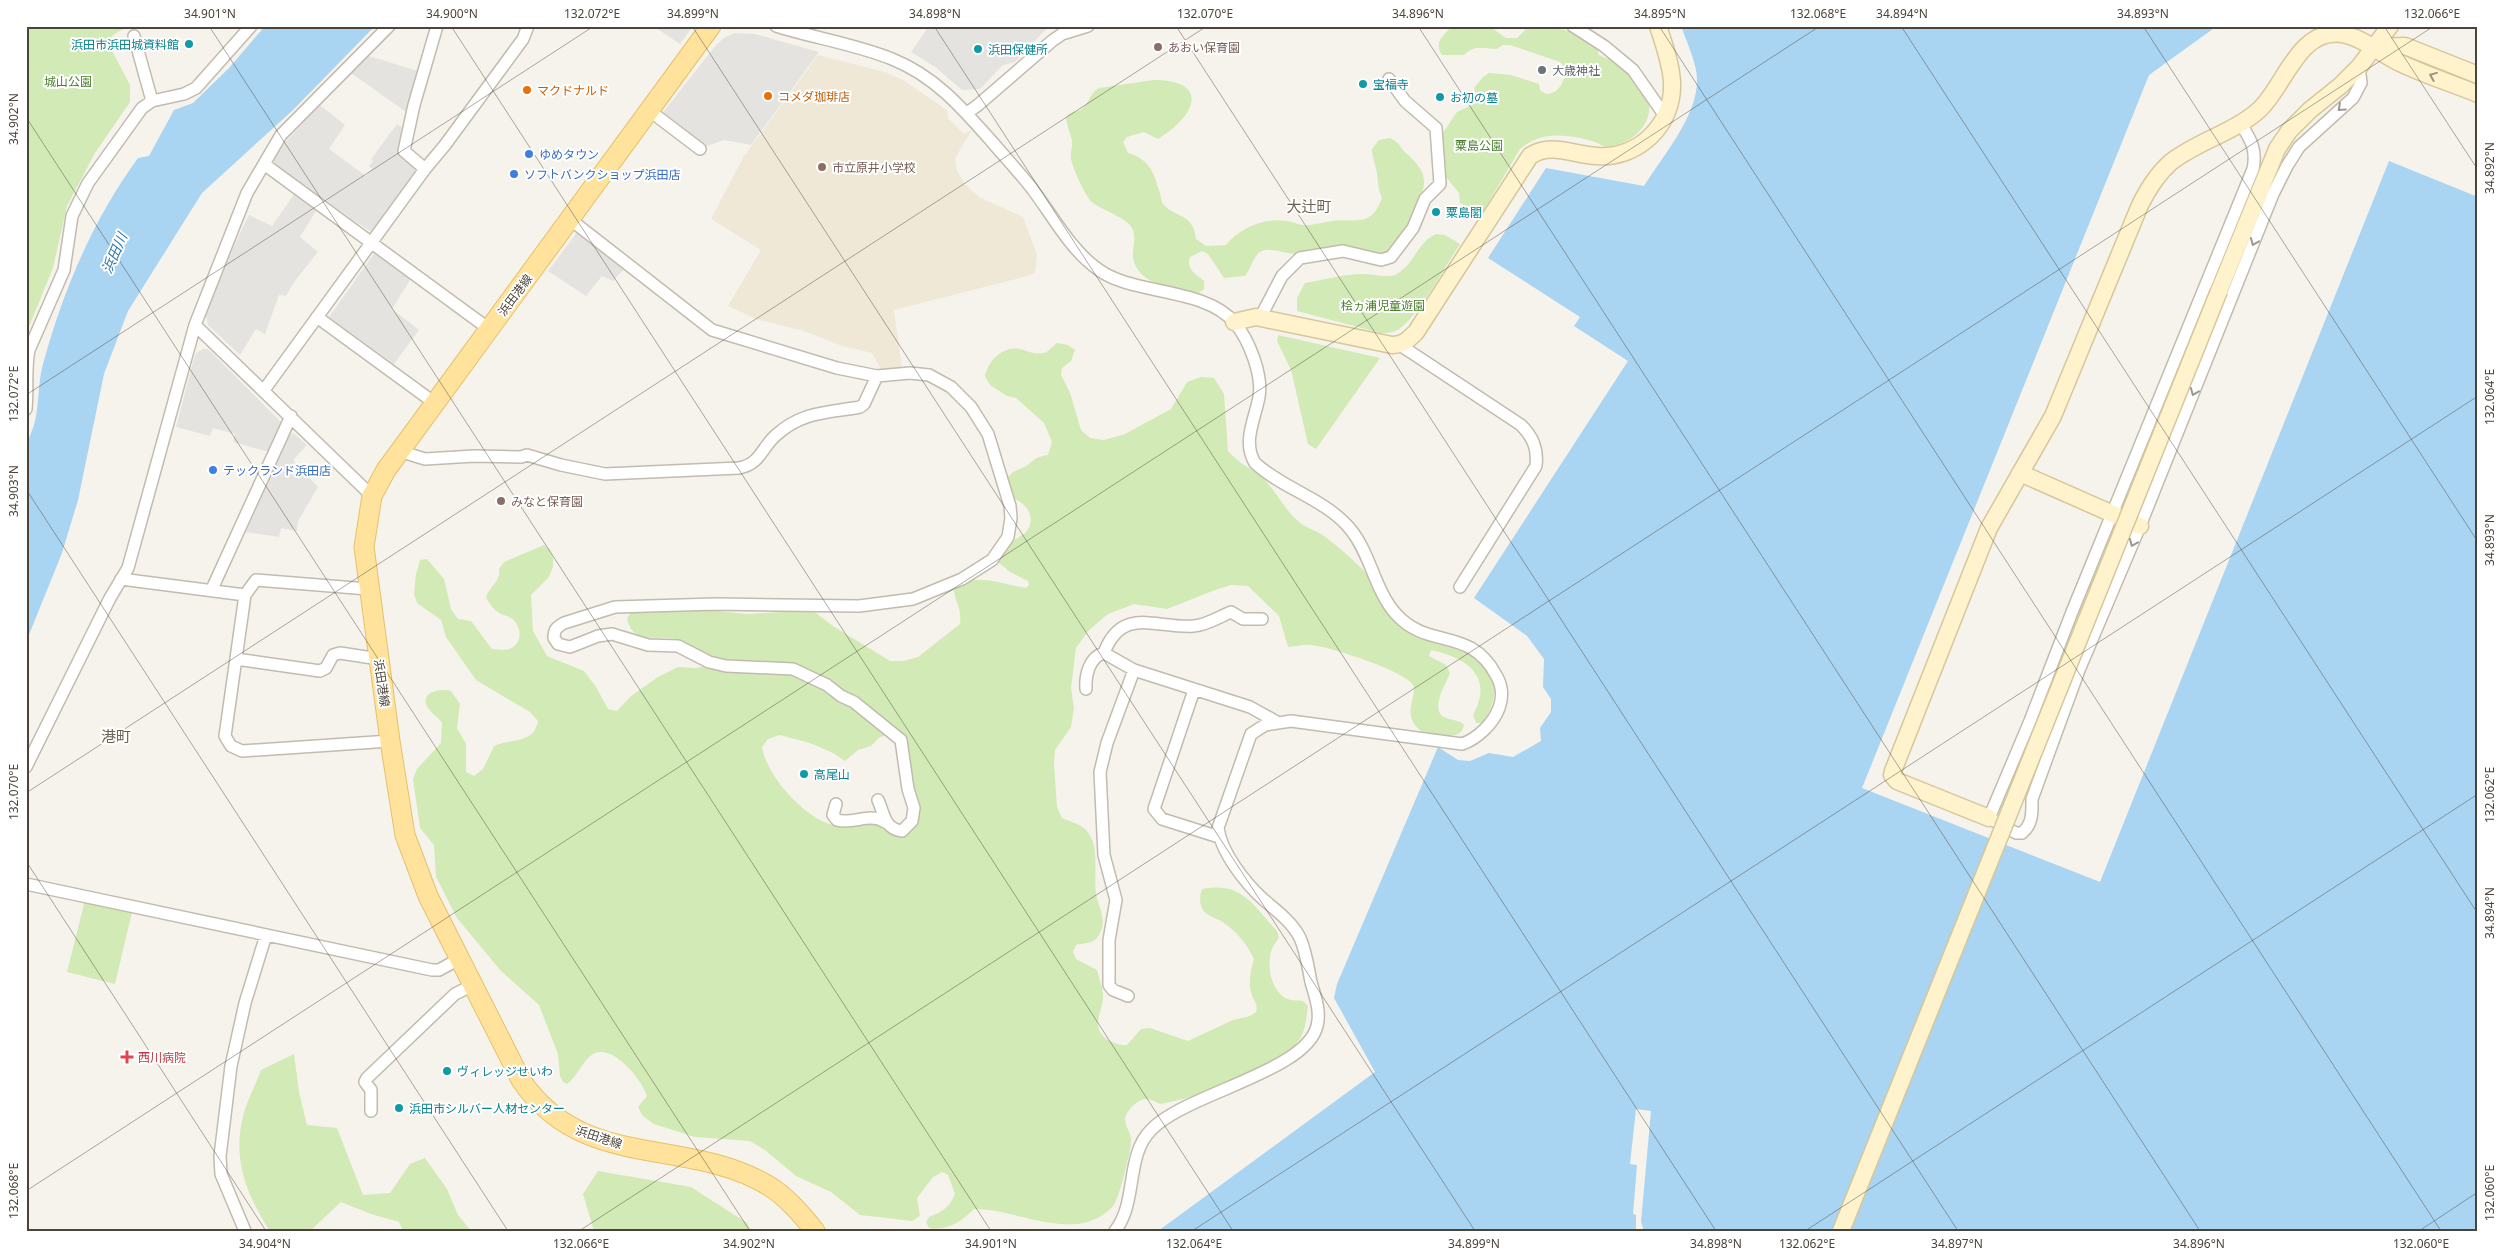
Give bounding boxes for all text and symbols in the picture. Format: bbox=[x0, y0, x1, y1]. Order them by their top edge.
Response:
text: 34.901°N bbox=[184, 5, 236, 22]
text: 34.900°N bbox=[426, 5, 478, 22]
text: 132.072°E bbox=[564, 5, 620, 22]
text: 34.899°N bbox=[667, 5, 719, 22]
text: 34.898°N bbox=[909, 5, 961, 22]
text: 132.070°E bbox=[1177, 5, 1233, 22]
text: 34.896°N bbox=[1392, 5, 1444, 22]
text: 34.895°N bbox=[1634, 5, 1686, 22]
text: 132.068°E bbox=[1790, 5, 1846, 22]
text: 34.894°N bbox=[1876, 5, 1928, 22]
text: 34.893°N bbox=[2117, 5, 2169, 22]
text: 132.066°E bbox=[2404, 5, 2460, 22]
place label: 浜田市浜田城資料館 bbox=[71, 36, 179, 53]
marker: 浜田市浜田城資料館 bbox=[183, 38, 195, 50]
place label: あおい保育園 bbox=[1168, 39, 1240, 56]
place label: 浜田保健所 bbox=[988, 41, 1048, 58]
marker: あおい保育園 bbox=[1152, 41, 1164, 53]
marker: 浜田保健所 bbox=[972, 43, 984, 55]
place label: 大歳神社 bbox=[1552, 62, 1600, 79]
marker: 大歳神社 bbox=[1536, 64, 1548, 76]
one-way arrow bbox=[2429, 71, 2437, 81]
park label: 城山公園 bbox=[44, 73, 92, 90]
place label: 宝福寺 bbox=[1373, 76, 1409, 93]
marker: 宝福寺 bbox=[1357, 78, 1369, 90]
place label: マクドナルド bbox=[537, 82, 609, 99]
marker: マクドナルド bbox=[521, 84, 533, 96]
place label: コメダ珈琲店 bbox=[778, 88, 850, 105]
place label: お初の墓 bbox=[1450, 89, 1498, 106]
marker: コメダ珈琲店 bbox=[762, 90, 774, 102]
marker: お初の墓 bbox=[1434, 91, 1446, 103]
text: 34.902°N bbox=[5, 93, 22, 145]
one-way arrow bbox=[2338, 102, 2347, 111]
park label: 粟島公園 bbox=[1455, 137, 1503, 154]
text: 34.892°N bbox=[2481, 142, 2498, 194]
place label: ゆめタウン bbox=[539, 146, 599, 163]
marker: ゆめタウン bbox=[523, 148, 535, 160]
place label: 市立原井小学校 bbox=[832, 159, 916, 176]
marker: 市立原井小学校 bbox=[816, 161, 828, 173]
place label: ソフトバンクショップ浜田店 bbox=[524, 166, 681, 183]
marker: ソフトバンクショップ浜田店 bbox=[508, 168, 520, 180]
district label: 大辻町 bbox=[1286, 196, 1332, 216]
place label: 粟島閣 bbox=[1446, 204, 1482, 221]
marker: 粟島閣 bbox=[1430, 206, 1442, 218]
water label: 浜田川 bbox=[97, 228, 132, 276]
one-way arrow bbox=[2250, 237, 2261, 246]
street label: 浜田港線 bbox=[494, 271, 536, 319]
park label: 桧ヵ浦児童遊園 bbox=[1341, 297, 1425, 314]
text: 132.072°E bbox=[5, 366, 22, 422]
text: 132.064°E bbox=[2481, 369, 2498, 425]
one-way arrow bbox=[2190, 388, 2200, 396]
place label: テックランド浜田店 bbox=[223, 462, 331, 479]
marker: テックランド浜田店 bbox=[207, 464, 219, 476]
text: 34.903°N bbox=[5, 465, 22, 517]
place label: みなと保育園 bbox=[511, 493, 583, 510]
marker: みなと保育園 bbox=[495, 495, 507, 507]
text: 34.893°N bbox=[2481, 514, 2498, 566]
one-way arrow bbox=[2129, 538, 2139, 547]
street label: 浜田港線 bbox=[370, 658, 394, 708]
district label: 港町 bbox=[101, 726, 131, 746]
text: 132.070°E bbox=[5, 764, 22, 820]
place label: 高尾山 bbox=[814, 766, 850, 783]
text: 132.062°E bbox=[2481, 767, 2498, 823]
marker: 高尾山 bbox=[798, 768, 810, 780]
text: 34.894°N bbox=[2481, 887, 2498, 939]
place label: 西川病院 bbox=[138, 1049, 186, 1066]
marker: 西川病院 bbox=[120, 1050, 134, 1064]
place label: ヴィレッジせいわ bbox=[457, 1063, 553, 1080]
marker: ヴィレッジせいわ bbox=[441, 1065, 453, 1077]
place label: 浜田市シルバー人材センター bbox=[409, 1100, 565, 1117]
marker: 浜田市シルバー人材センター bbox=[393, 1102, 405, 1114]
street label: 浜田港線 bbox=[574, 1121, 624, 1153]
text: 132.068°E bbox=[5, 1163, 22, 1219]
text: 132.060°E bbox=[2481, 1165, 2498, 1221]
text: 34.904°N bbox=[239, 1235, 291, 1252]
text: 132.066°E bbox=[553, 1235, 609, 1252]
text: 34.902°N bbox=[723, 1235, 775, 1252]
text: 34.901°N bbox=[965, 1235, 1017, 1252]
text: 132.064°E bbox=[1166, 1235, 1222, 1252]
text: 34.899°N bbox=[1448, 1235, 1500, 1252]
text: 34.898°N bbox=[1690, 1235, 1742, 1252]
text: 132.062°E bbox=[1779, 1235, 1835, 1252]
text: 34.897°N bbox=[1931, 1235, 1983, 1252]
text: 34.896°N bbox=[2173, 1235, 2225, 1252]
text: 132.060°E bbox=[2393, 1235, 2449, 1252]

